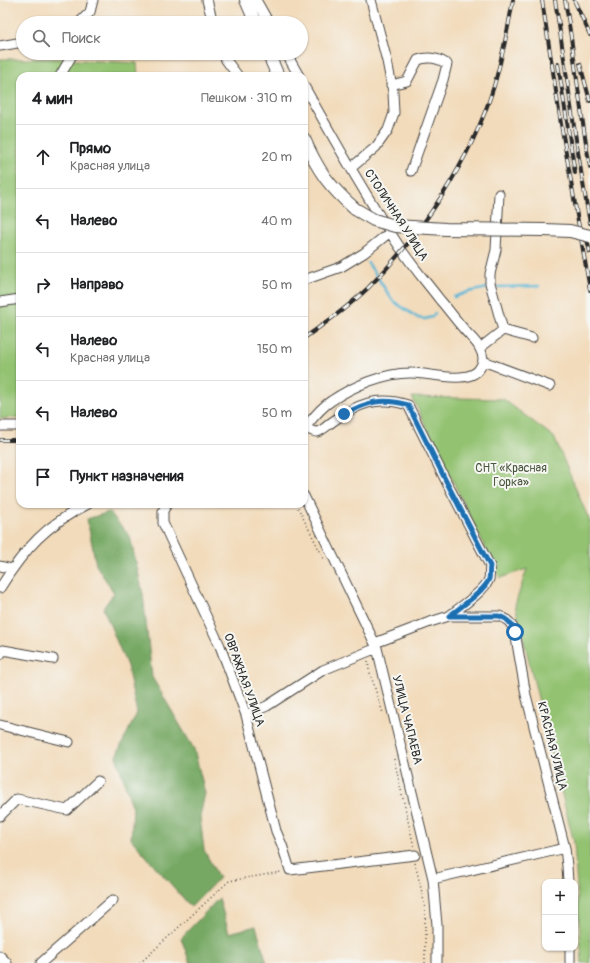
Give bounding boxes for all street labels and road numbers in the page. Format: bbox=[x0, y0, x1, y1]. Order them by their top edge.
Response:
street label: СТОЛИЧНАЯ УЛИЦА bbox=[361, 166, 431, 264]
street label: ОВРАЖНАЯ УЛИЦА bbox=[220, 631, 268, 729]
street label: УЛИЦА ЧАПАЕВА bbox=[389, 674, 425, 766]
street label: КРАСНАЯ УЛИЦА bbox=[534, 700, 570, 792]

